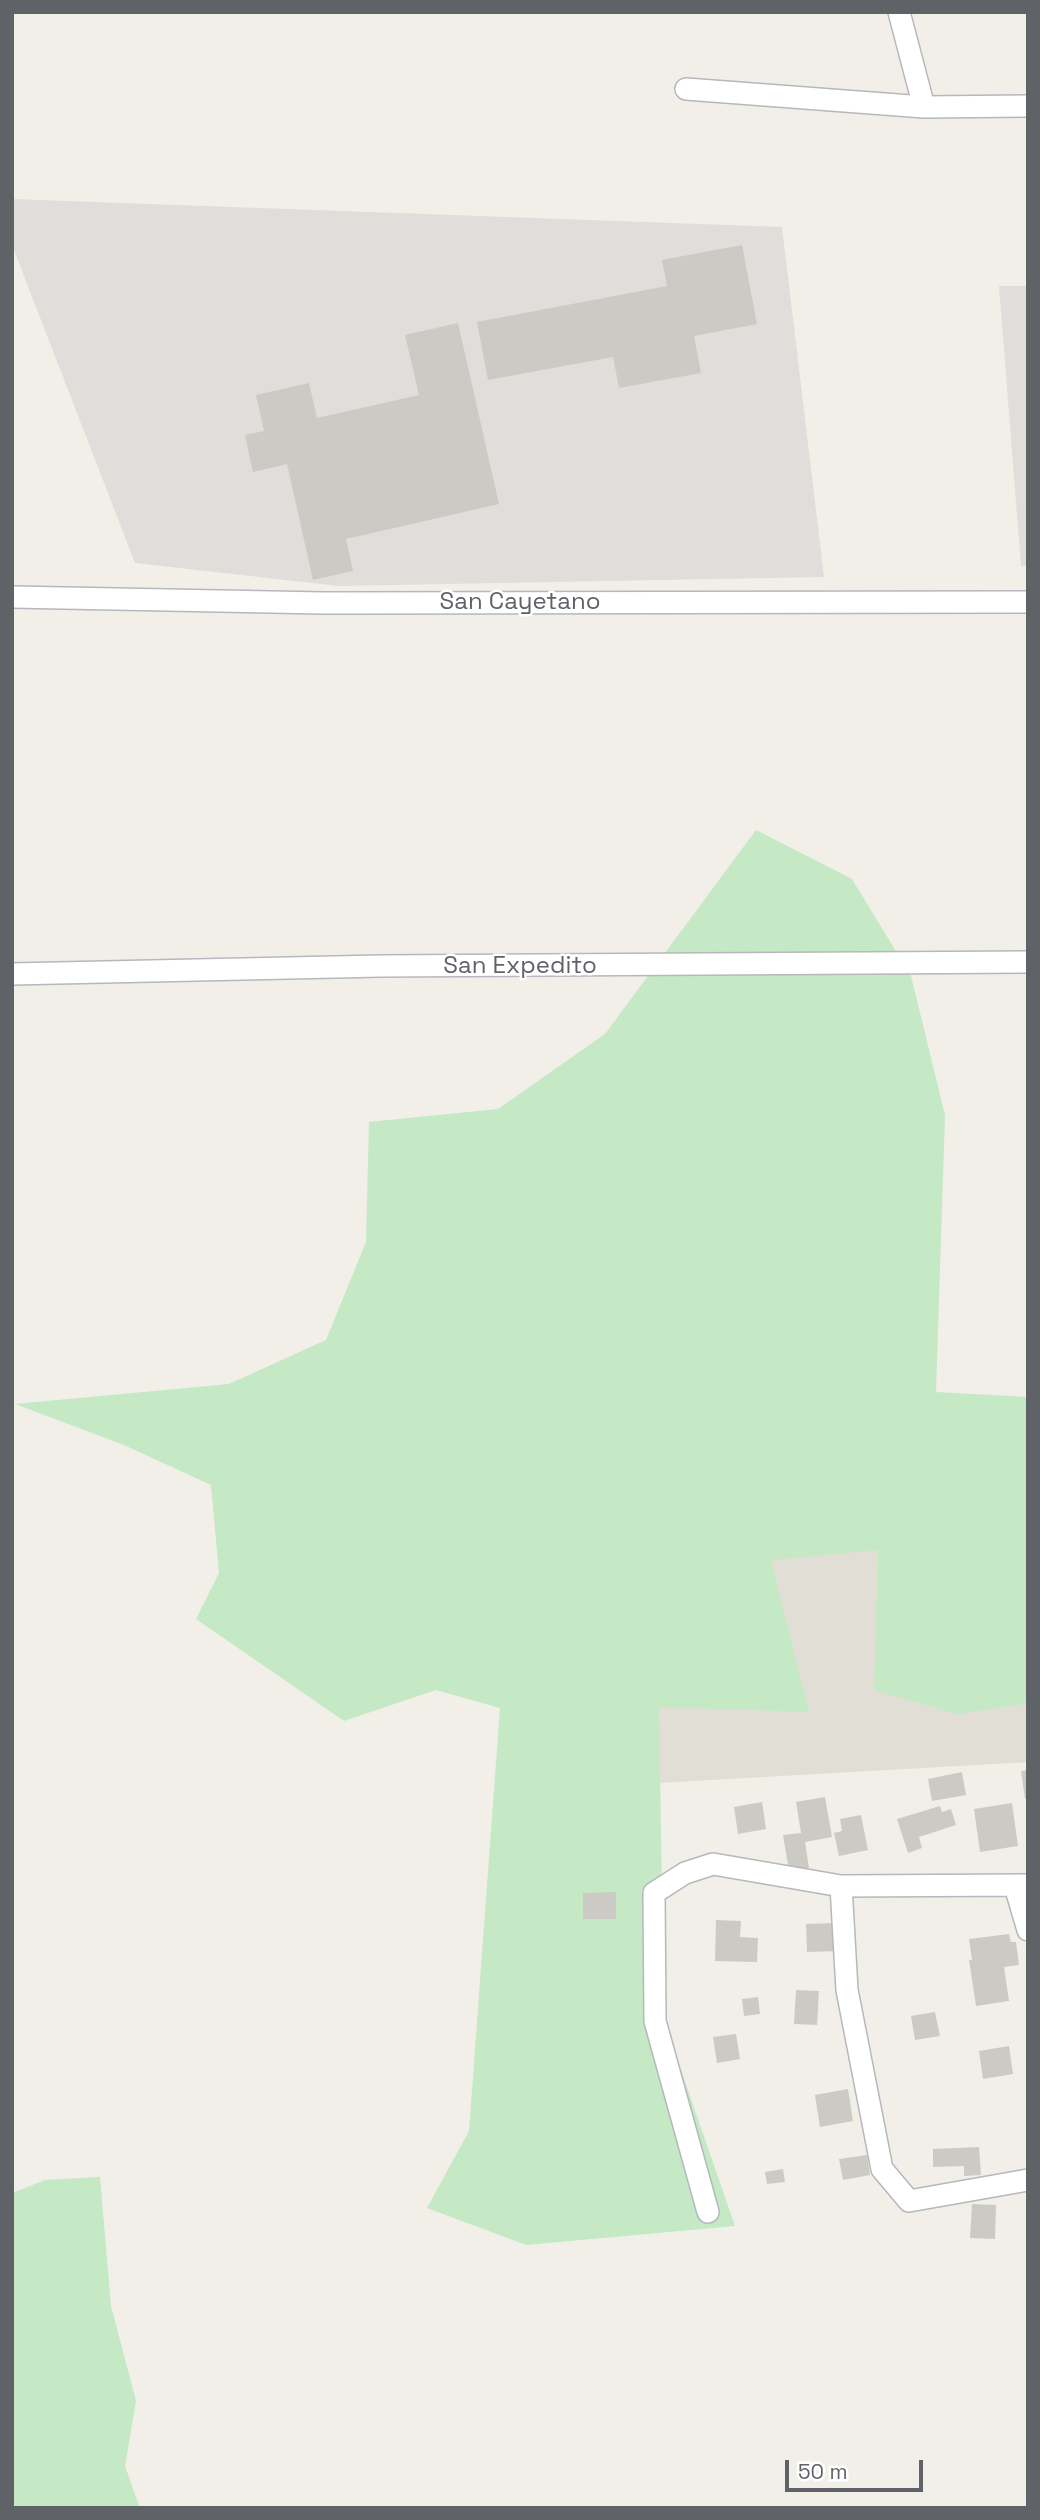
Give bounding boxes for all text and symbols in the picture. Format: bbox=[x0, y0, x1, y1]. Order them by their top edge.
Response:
street label: San Cayetano bbox=[439, 588, 601, 616]
street label: San Expedito bbox=[443, 952, 597, 980]
scale bar bbox=[788, 2446, 926, 2490]
text: 50 m bbox=[798, 2458, 848, 2485]

